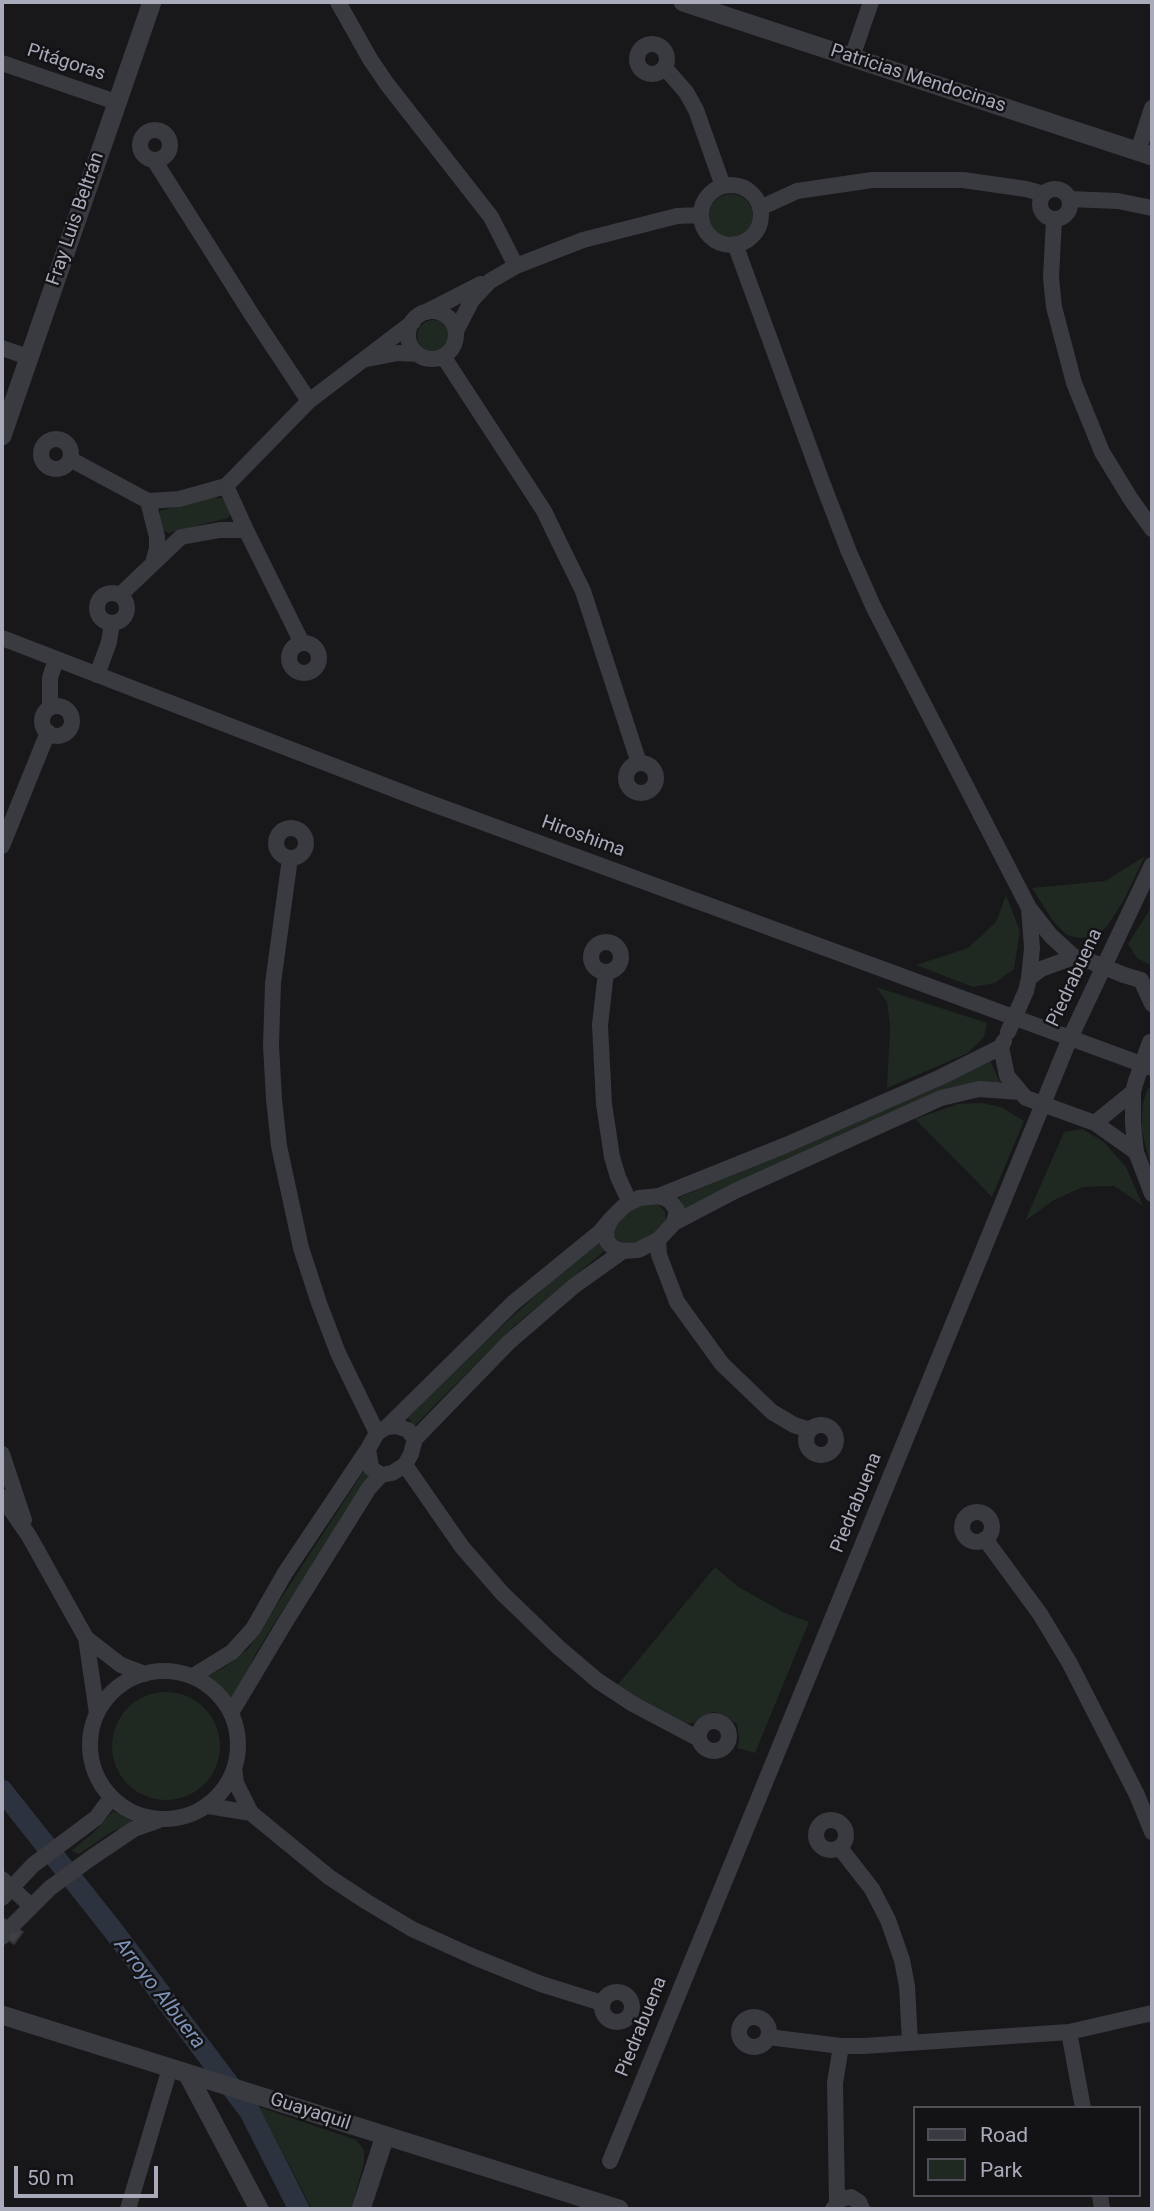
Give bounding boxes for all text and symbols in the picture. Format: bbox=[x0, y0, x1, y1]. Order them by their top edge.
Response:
street label: Pitágoras bbox=[24, 40, 108, 86]
street label: Patricias Mendocinas bbox=[828, 40, 1008, 118]
street label: Fray Luis Beltrán bbox=[43, 149, 109, 289]
street label: Hiroshima bbox=[538, 811, 628, 863]
street label: Piedrabuena bbox=[1042, 925, 1108, 1031]
street label: Piedrabuena bbox=[827, 1450, 887, 1556]
water label: Arroyo Albuera bbox=[108, 1933, 210, 2055]
street label: Piedrabuena bbox=[612, 1974, 672, 2080]
street label: Guayaquil bbox=[267, 2088, 353, 2136]
legend bbox=[912, 2106, 1140, 2197]
text: Road bbox=[980, 2123, 1028, 2147]
scale bar bbox=[18, 2152, 161, 2196]
text: Park bbox=[980, 2158, 1022, 2182]
text: 50 m bbox=[27, 2166, 74, 2190]

